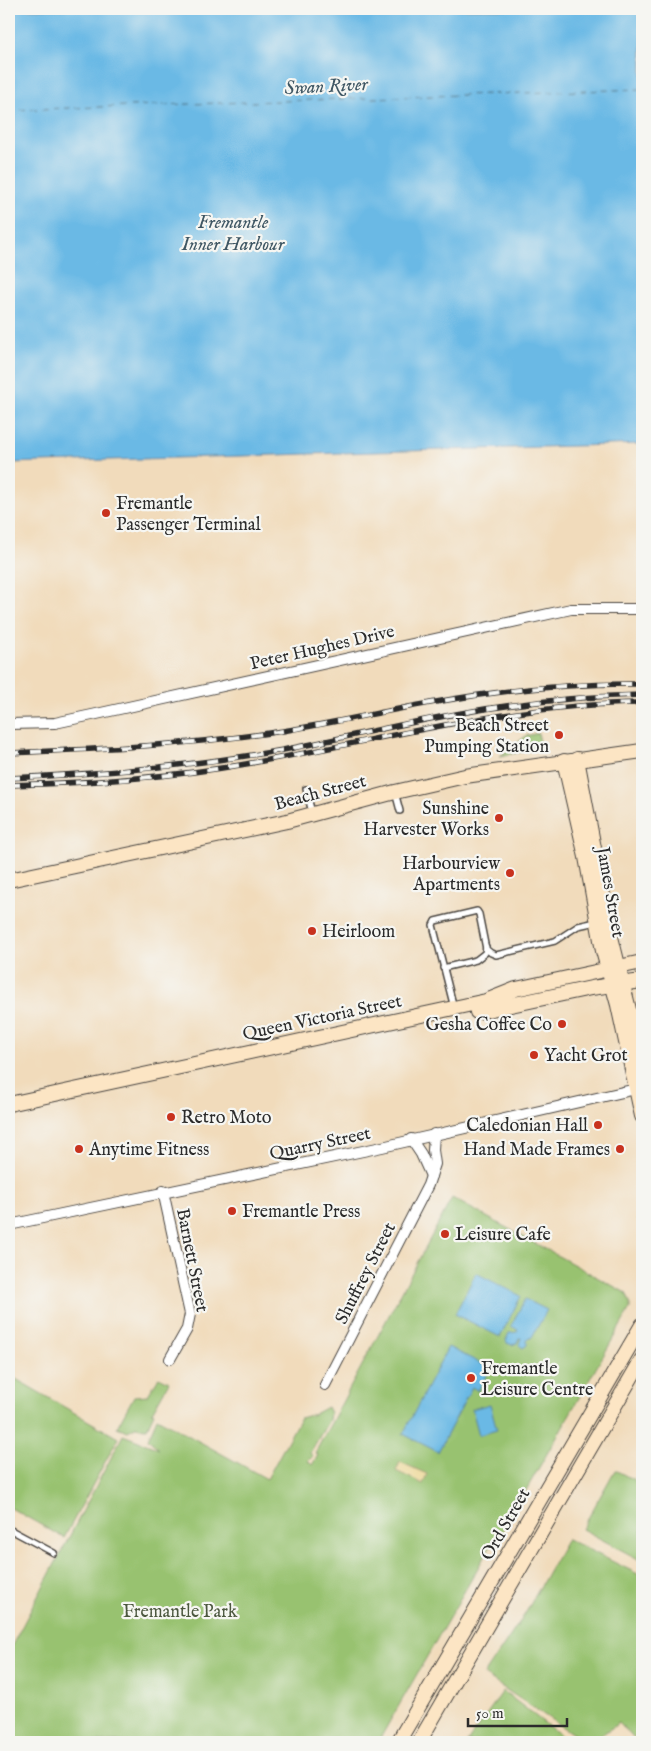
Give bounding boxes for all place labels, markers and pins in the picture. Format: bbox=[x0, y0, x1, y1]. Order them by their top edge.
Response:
place label: Fremantle Passenger Terminal bbox=[116, 493, 261, 537]
marker: Fremantle Passenger Terminal bbox=[100, 507, 112, 519]
place label: Beach Street Pumping Station bbox=[424, 715, 549, 759]
marker: Beach Street Pumping Station bbox=[553, 729, 565, 741]
place label: Sunshine Harvester Works bbox=[363, 798, 489, 842]
marker: Sunshine Harvester Works bbox=[493, 812, 505, 824]
place label: Harbourview Apartments bbox=[402, 853, 501, 897]
marker: Harbourview Apartments bbox=[504, 867, 516, 879]
place label: Heirloom bbox=[322, 921, 395, 944]
marker: Heirloom bbox=[306, 925, 318, 937]
place label: Gesha Coffee Co bbox=[426, 1014, 552, 1037]
marker: Gesha Coffee Co bbox=[556, 1018, 568, 1030]
place label: Yacht Grot bbox=[544, 1045, 628, 1068]
marker: Yacht Grot bbox=[528, 1049, 540, 1061]
place label: Retro Moto bbox=[181, 1107, 272, 1130]
marker: Retro Moto bbox=[165, 1111, 177, 1123]
place label: Caledonian Hall bbox=[466, 1115, 588, 1138]
marker: Caledonian Hall bbox=[592, 1119, 604, 1131]
place label: Anytime Fitness bbox=[88, 1139, 209, 1162]
place label: Hand Made Frames bbox=[463, 1139, 610, 1162]
marker: Anytime Fitness bbox=[73, 1143, 85, 1155]
marker: Hand Made Frames bbox=[614, 1143, 626, 1155]
place label: Fremantle Press bbox=[242, 1201, 360, 1224]
marker: Fremantle Press bbox=[226, 1205, 238, 1217]
place label: Leisure Cafe bbox=[455, 1224, 551, 1247]
marker: Leisure Cafe bbox=[439, 1228, 451, 1240]
place label: Fremantle Leisure Centre bbox=[481, 1358, 593, 1402]
marker: Fremantle Leisure Centre bbox=[465, 1372, 477, 1384]

